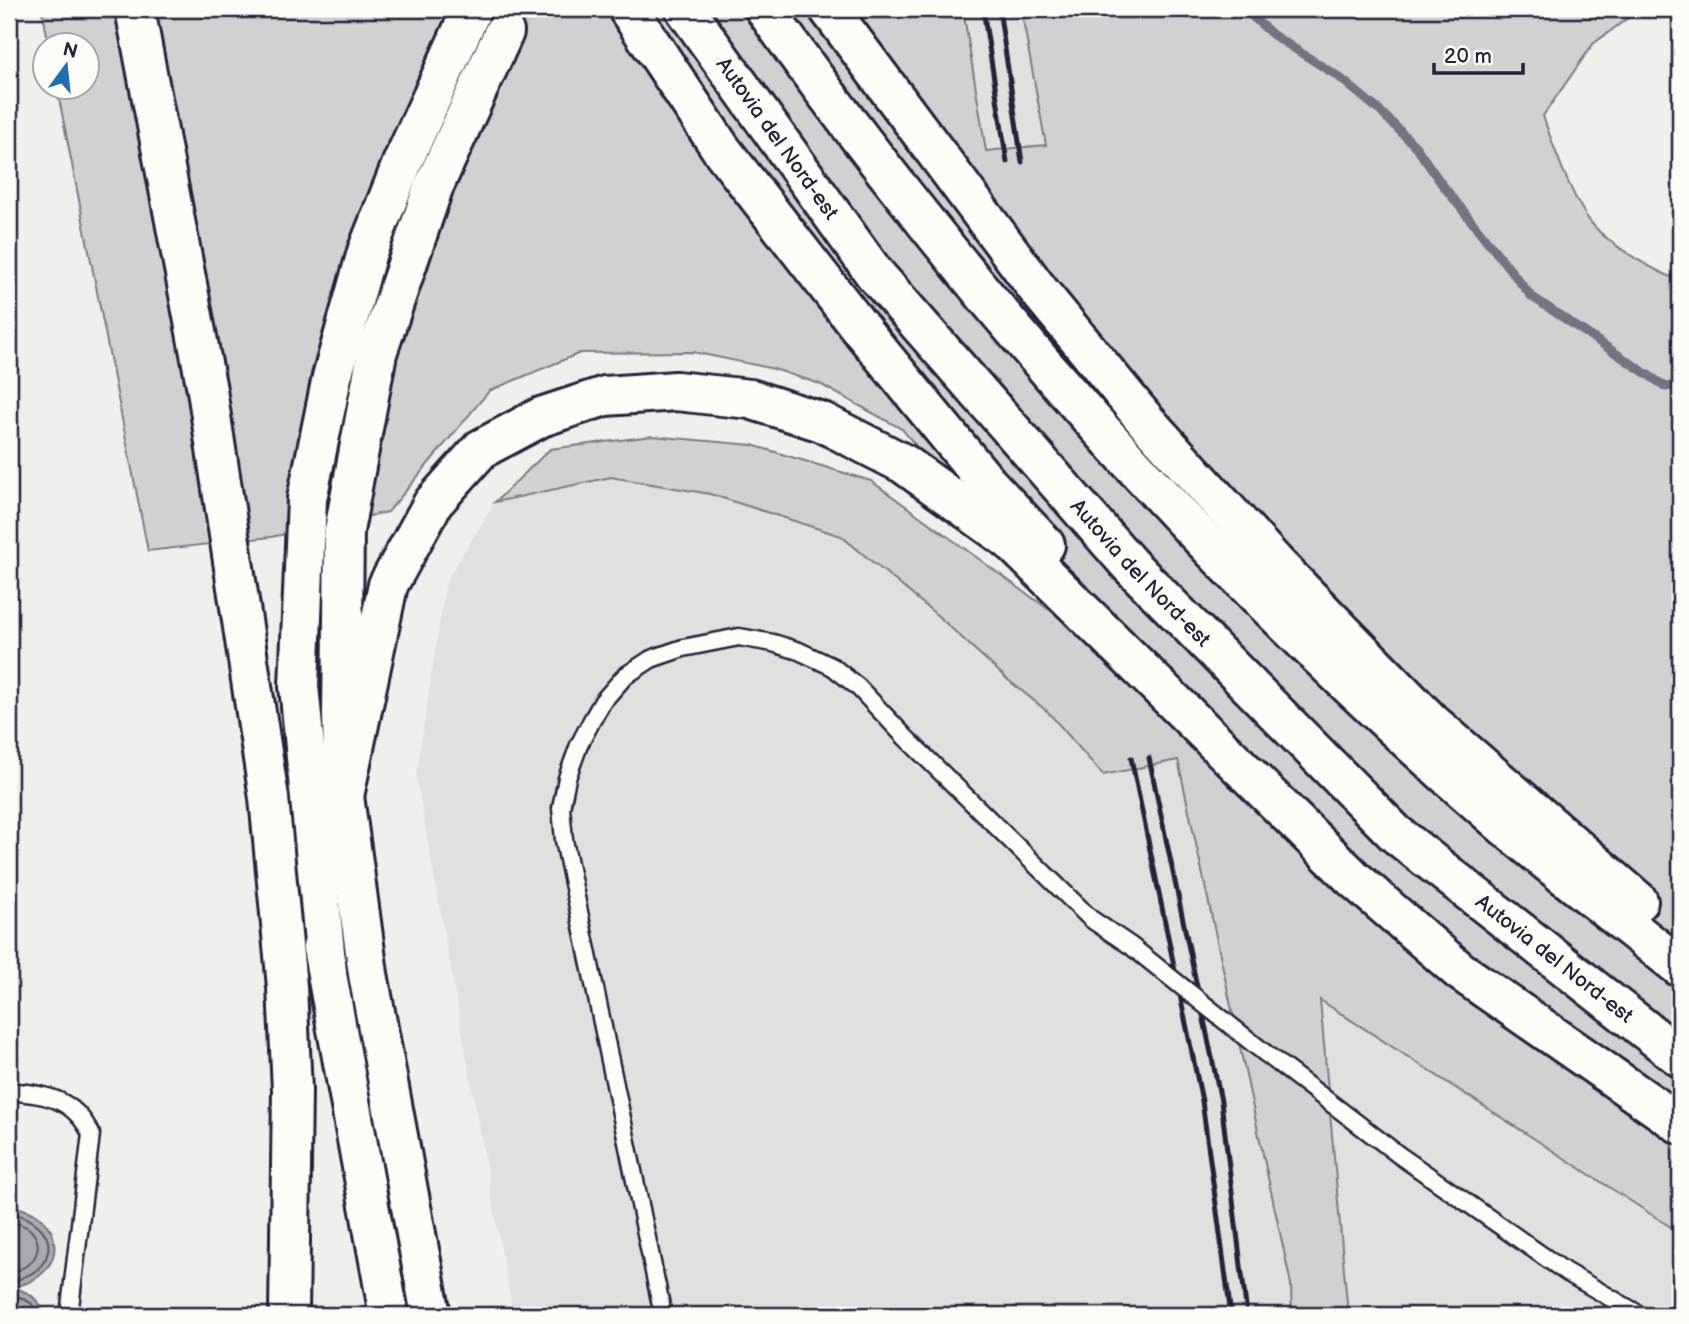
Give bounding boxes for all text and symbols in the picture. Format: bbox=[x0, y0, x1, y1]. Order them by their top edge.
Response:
north arrow bbox=[32, 32, 102, 102]
scale bar bbox=[1434, 32, 1523, 76]
text: N bbox=[60, 38, 80, 64]
text: 20 m bbox=[1444, 44, 1492, 69]
street label: Autovia del Nord-est bbox=[711, 52, 844, 225]
street label: Autovia del Nord-est bbox=[1065, 494, 1216, 652]
street label: Autovia del Nord-est bbox=[1471, 889, 1639, 1028]

